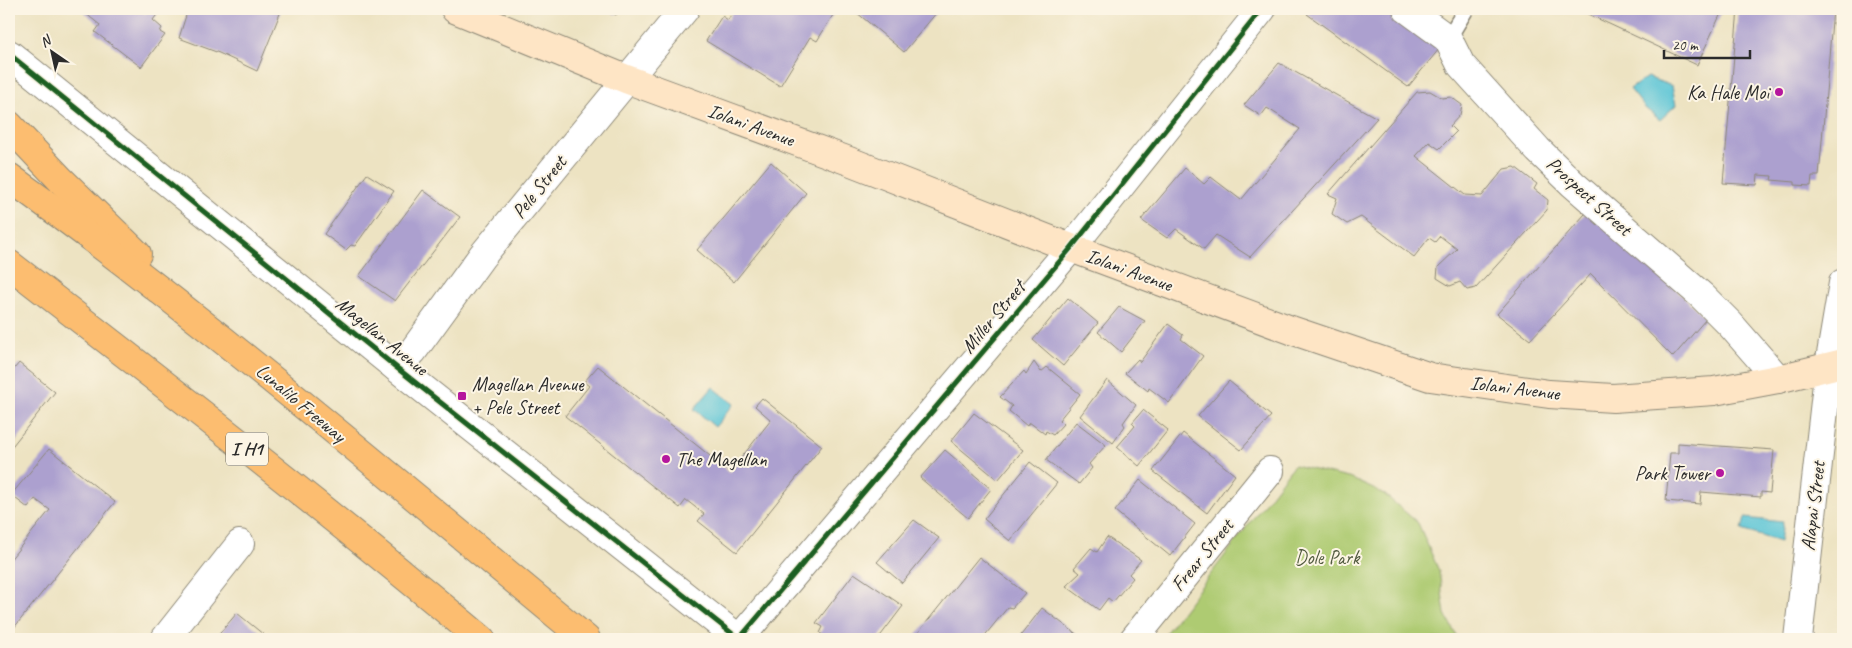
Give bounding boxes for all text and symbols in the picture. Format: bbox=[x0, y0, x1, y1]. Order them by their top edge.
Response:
north arrow bbox=[28, 28, 78, 78]
scale bar bbox=[1664, 28, 1751, 60]
text: N bbox=[37, 31, 55, 51]
text: 20 m bbox=[1672, 36, 1699, 55]
place label: Ka Hale Moi bbox=[1687, 80, 1771, 105]
marker: Ka Hale Moi bbox=[1773, 86, 1785, 98]
street label: Iolani Avenue bbox=[704, 98, 799, 153]
street label: Pele Street bbox=[506, 149, 573, 223]
street label: Prospect Street bbox=[1541, 151, 1639, 242]
street label: Iolani Avenue bbox=[1082, 243, 1177, 298]
street label: Miller Street bbox=[955, 273, 1033, 358]
street label: Magellan Avenue bbox=[331, 291, 434, 382]
street label: Lunalilo Freeway bbox=[251, 358, 353, 449]
street label: Iolani Avenue bbox=[1469, 370, 1563, 406]
place label: Magellan Avenue + Pele Street bbox=[472, 372, 585, 420]
marker: Magellan Avenue + Pele Street bbox=[456, 390, 468, 402]
road number: I H1 bbox=[226, 432, 268, 466]
place label: The Magellan bbox=[676, 447, 768, 472]
marker: The Magellan bbox=[660, 453, 672, 465]
street label: Alapai Street bbox=[1795, 458, 1831, 552]
place label: Park Tower bbox=[1635, 461, 1712, 486]
marker: Park Tower bbox=[1714, 467, 1726, 479]
street label: Frear Street bbox=[1165, 512, 1240, 596]
park label: Dole Park bbox=[1295, 545, 1361, 570]

